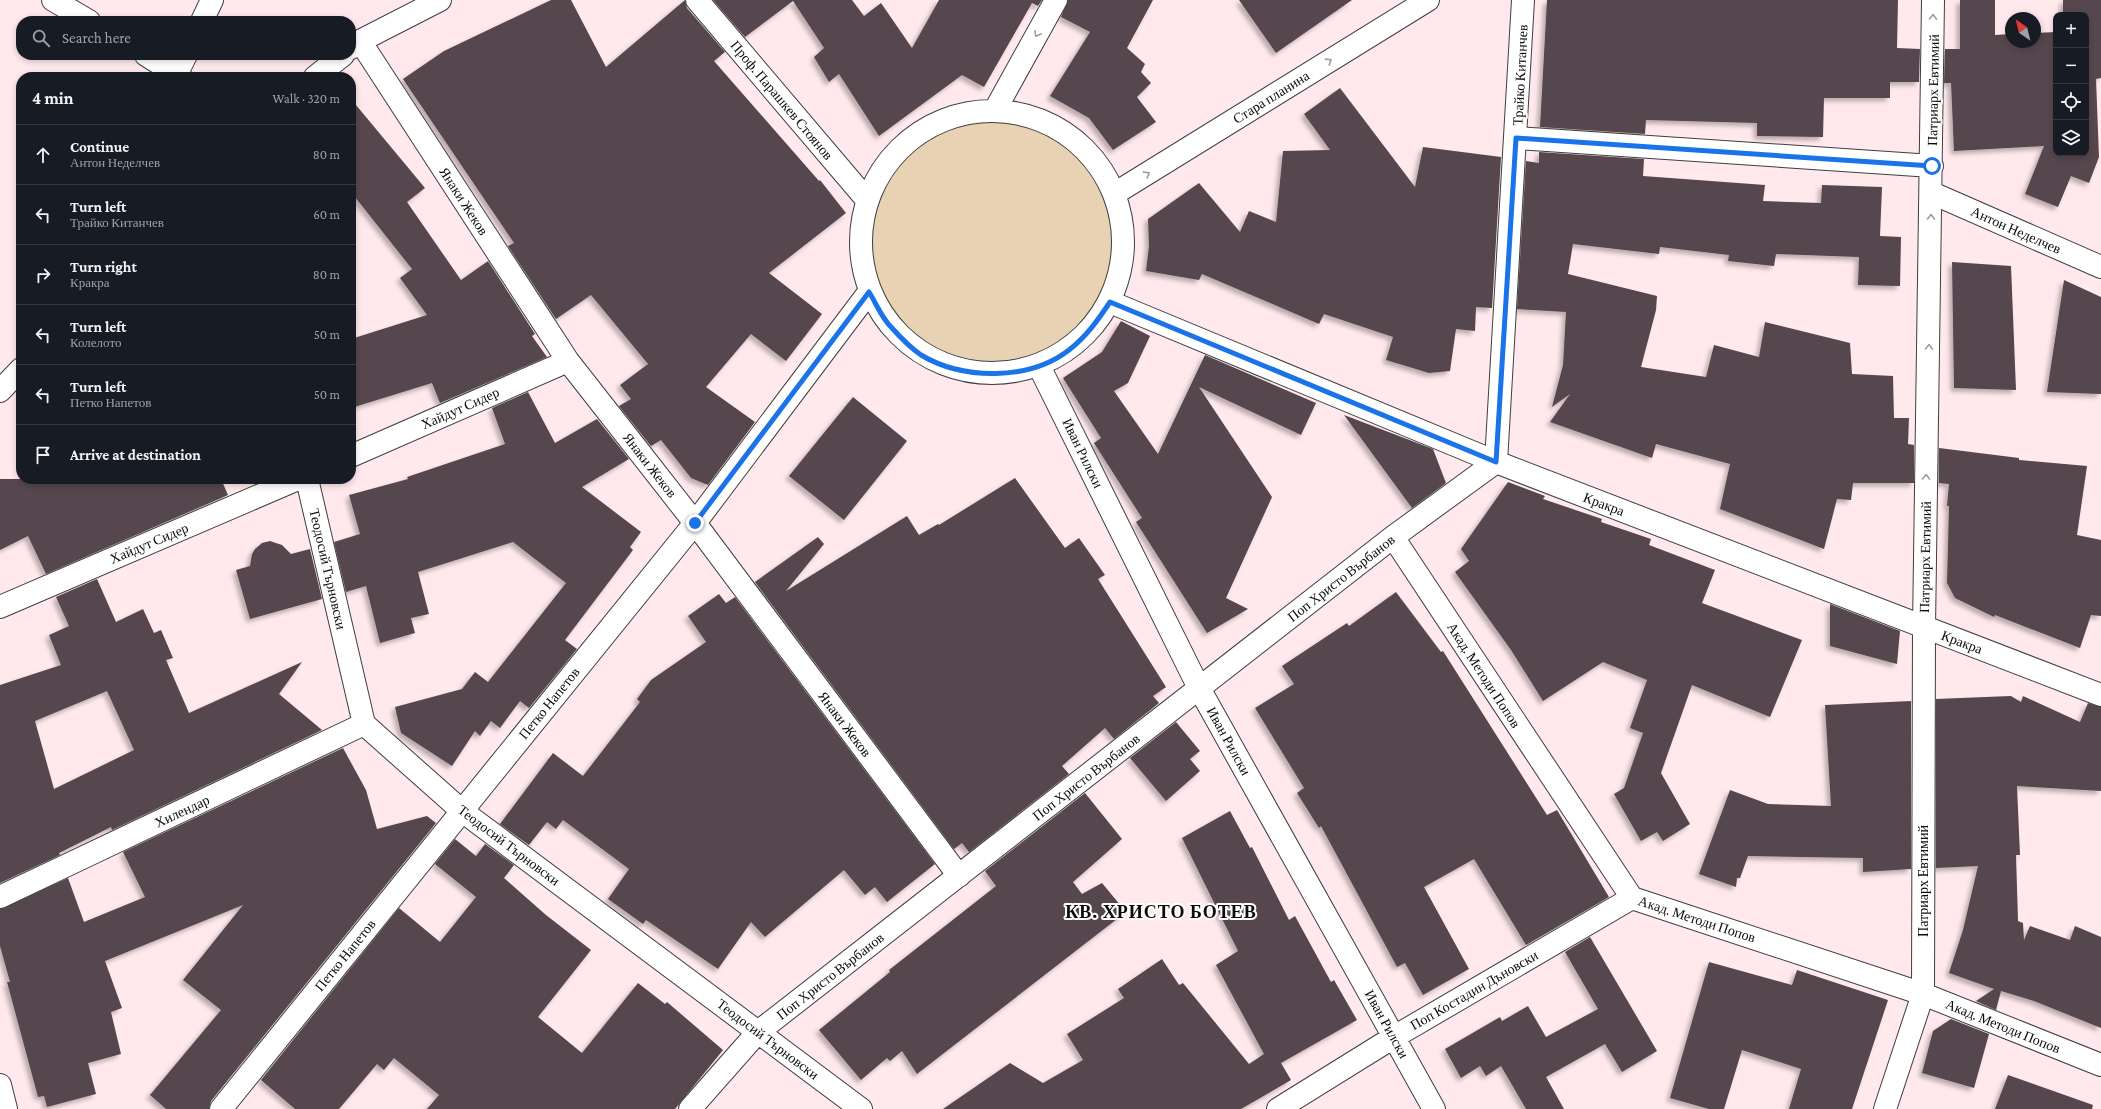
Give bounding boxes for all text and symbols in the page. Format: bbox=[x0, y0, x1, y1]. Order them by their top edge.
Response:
north arrow bbox=[2005, 12, 2041, 48]
map controls bbox=[2053, 12, 2089, 156]
button: + bbox=[2053, 12, 2089, 48]
one-way arrow bbox=[1929, 14, 1937, 20]
search box bbox=[16, 16, 356, 60]
street label: Трайко Китанчев bbox=[1509, 24, 1531, 126]
icon: search bbox=[30, 27, 52, 49]
text: Search here bbox=[62, 30, 131, 46]
one-way arrow bbox=[1034, 30, 1042, 37]
street label: Патриарх Евтимий bbox=[1924, 33, 1942, 146]
street label: Проф. Парашкев Стоянов bbox=[727, 37, 837, 163]
button: − bbox=[2053, 48, 2089, 84]
one-way arrow bbox=[1325, 59, 1332, 66]
street label: Стара планина bbox=[1230, 67, 1313, 127]
button: locate bbox=[2053, 84, 2089, 120]
text: 4 min bbox=[32, 89, 74, 108]
text: Walk · 320 m bbox=[272, 91, 340, 106]
button: layers bbox=[2053, 120, 2089, 156]
text: Continue bbox=[70, 139, 129, 155]
icon: ahead bbox=[32, 144, 54, 166]
text: 80 m bbox=[313, 147, 340, 162]
text: Антон Неделчев bbox=[70, 155, 160, 170]
route start bbox=[1923, 157, 1941, 175]
street label: Янаки Жеков bbox=[436, 164, 492, 238]
one-way arrow bbox=[1143, 171, 1150, 178]
text: Turn left bbox=[70, 199, 126, 215]
street label: Антон Неделчев bbox=[1968, 203, 2064, 257]
icon: left bbox=[32, 204, 54, 226]
text: 60 m bbox=[313, 207, 340, 222]
one-way arrow bbox=[1927, 214, 1935, 220]
text: Трайко Китанчев bbox=[70, 215, 164, 230]
text: Turn right bbox=[70, 259, 137, 275]
icon: right bbox=[32, 264, 54, 286]
text: 80 m bbox=[313, 267, 340, 282]
text: Кракра bbox=[70, 275, 110, 290]
text: Turn left bbox=[70, 319, 126, 335]
icon: left bbox=[32, 324, 54, 346]
text: 50 m bbox=[314, 327, 340, 342]
text: Колелото bbox=[70, 335, 121, 350]
one-way arrow bbox=[1925, 344, 1933, 350]
text: Turn left bbox=[70, 379, 126, 395]
icon: left bbox=[32, 384, 54, 406]
street label: Хайдут Сидер bbox=[418, 384, 502, 432]
text: 50 m bbox=[314, 387, 340, 402]
text: Петко Напетов bbox=[70, 395, 151, 410]
street label: Иван Рилски bbox=[1059, 416, 1107, 491]
street label: Янаки Жеков bbox=[620, 429, 680, 501]
icon: arrive bbox=[32, 444, 54, 466]
text: Arrive at destination bbox=[70, 447, 201, 463]
one-way arrow bbox=[1922, 474, 1931, 480]
street label: Кракра bbox=[1581, 489, 1627, 519]
street label: Патриарх Евтимий bbox=[1916, 500, 1934, 613]
street label: Теодосий Търновски bbox=[306, 507, 350, 631]
route end bbox=[686, 514, 704, 532]
street label: Хайдут Сидер bbox=[107, 519, 191, 567]
street label: Поп Христо Върбанов bbox=[1284, 531, 1398, 625]
street label: Акад. Методи Попов bbox=[1444, 619, 1524, 731]
street label: Кракра bbox=[1939, 627, 1985, 657]
street label: Петко Напетов bbox=[515, 664, 583, 742]
street label: Янаки Жеков bbox=[815, 688, 875, 760]
street label: Иван Рилски bbox=[1204, 704, 1255, 778]
street label: Поп Христо Върбанов bbox=[1029, 730, 1143, 824]
street label: Хилендар bbox=[152, 791, 212, 831]
street label: Теодосий Търновски bbox=[455, 801, 564, 889]
street label: Патриарх Евтимий bbox=[1915, 825, 1931, 937]
street label: Акад. Методи Попов bbox=[1636, 892, 1758, 946]
district label: КВ. ХРИСТО БОТЕВ bbox=[1065, 902, 1257, 922]
street label: Петко Напетов bbox=[311, 916, 379, 994]
street label: Поп Христо Върбанов bbox=[773, 929, 887, 1023]
street label: Поп Костадин Дъновски bbox=[1407, 947, 1541, 1033]
street label: Иван Рилски bbox=[1362, 987, 1413, 1061]
street label: Теодосий Търновски bbox=[714, 995, 823, 1083]
street label: Акад. Методи Попов bbox=[1943, 996, 2063, 1056]

